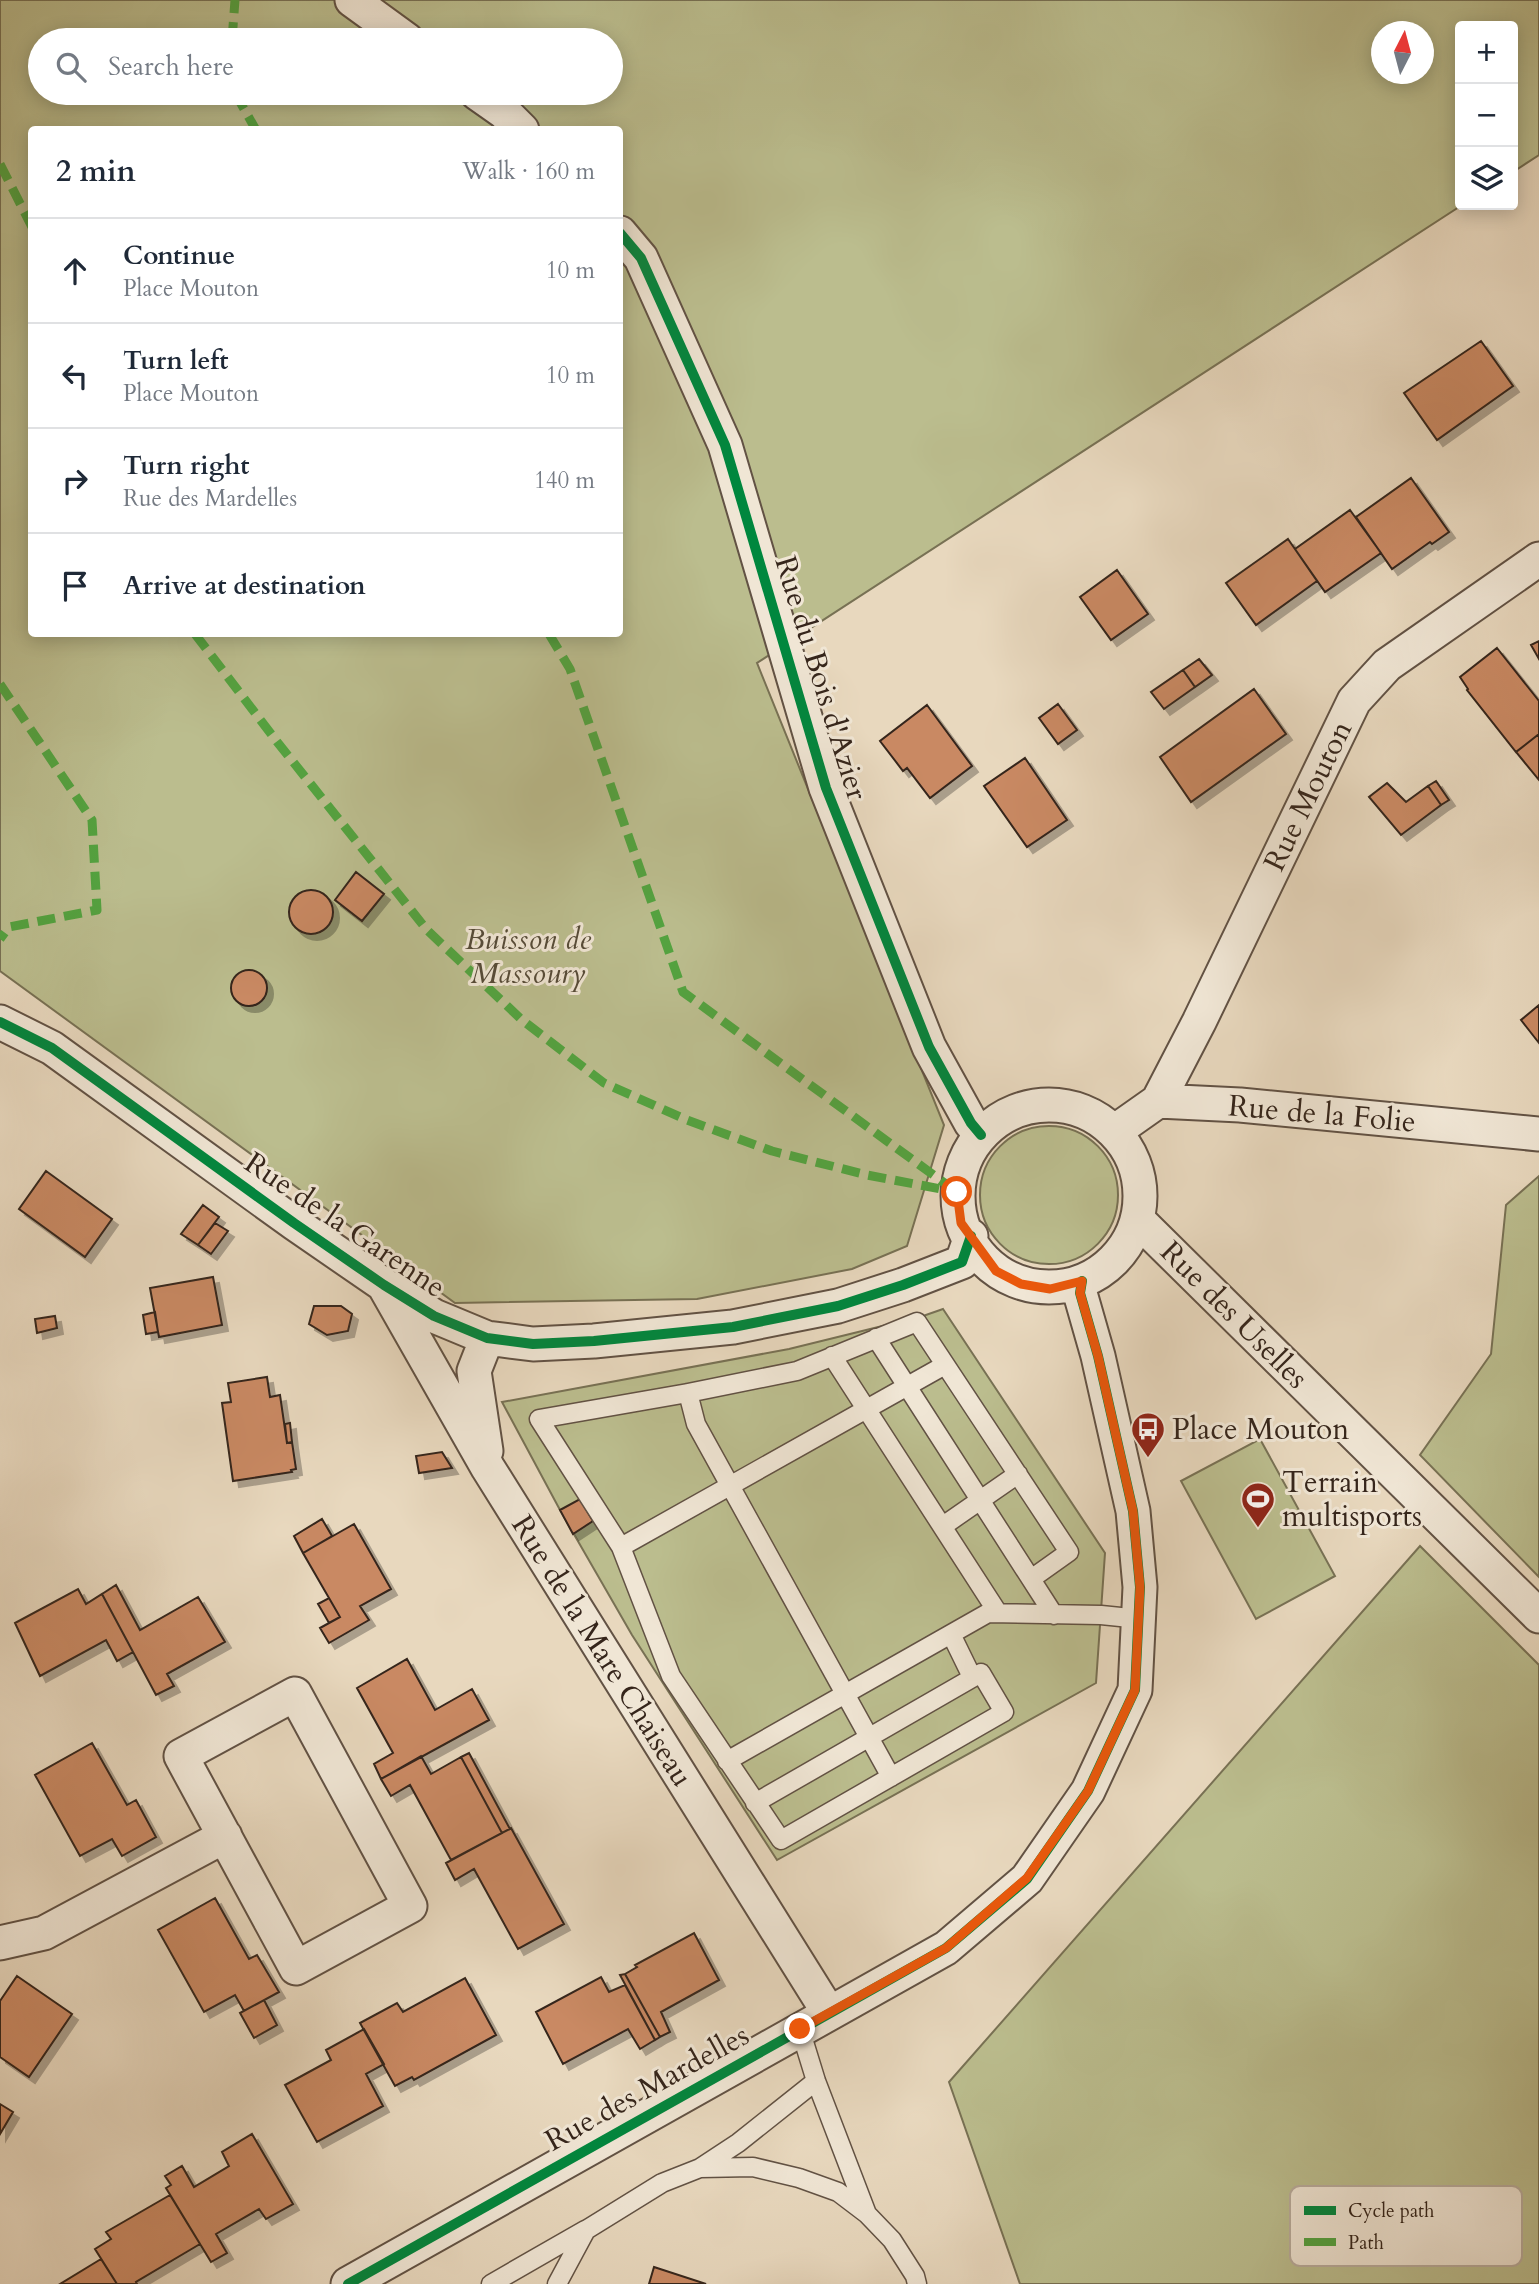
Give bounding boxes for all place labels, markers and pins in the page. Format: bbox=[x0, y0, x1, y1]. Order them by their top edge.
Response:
place label: Place Mouton bbox=[1172, 1409, 1349, 1450]
bus stop icon: Place Mouton bbox=[1129, 1410, 1167, 1459]
place label: Terrain multisports bbox=[1282, 1462, 1422, 1537]
sports icon: Terrain multisports bbox=[1239, 1480, 1277, 1529]

